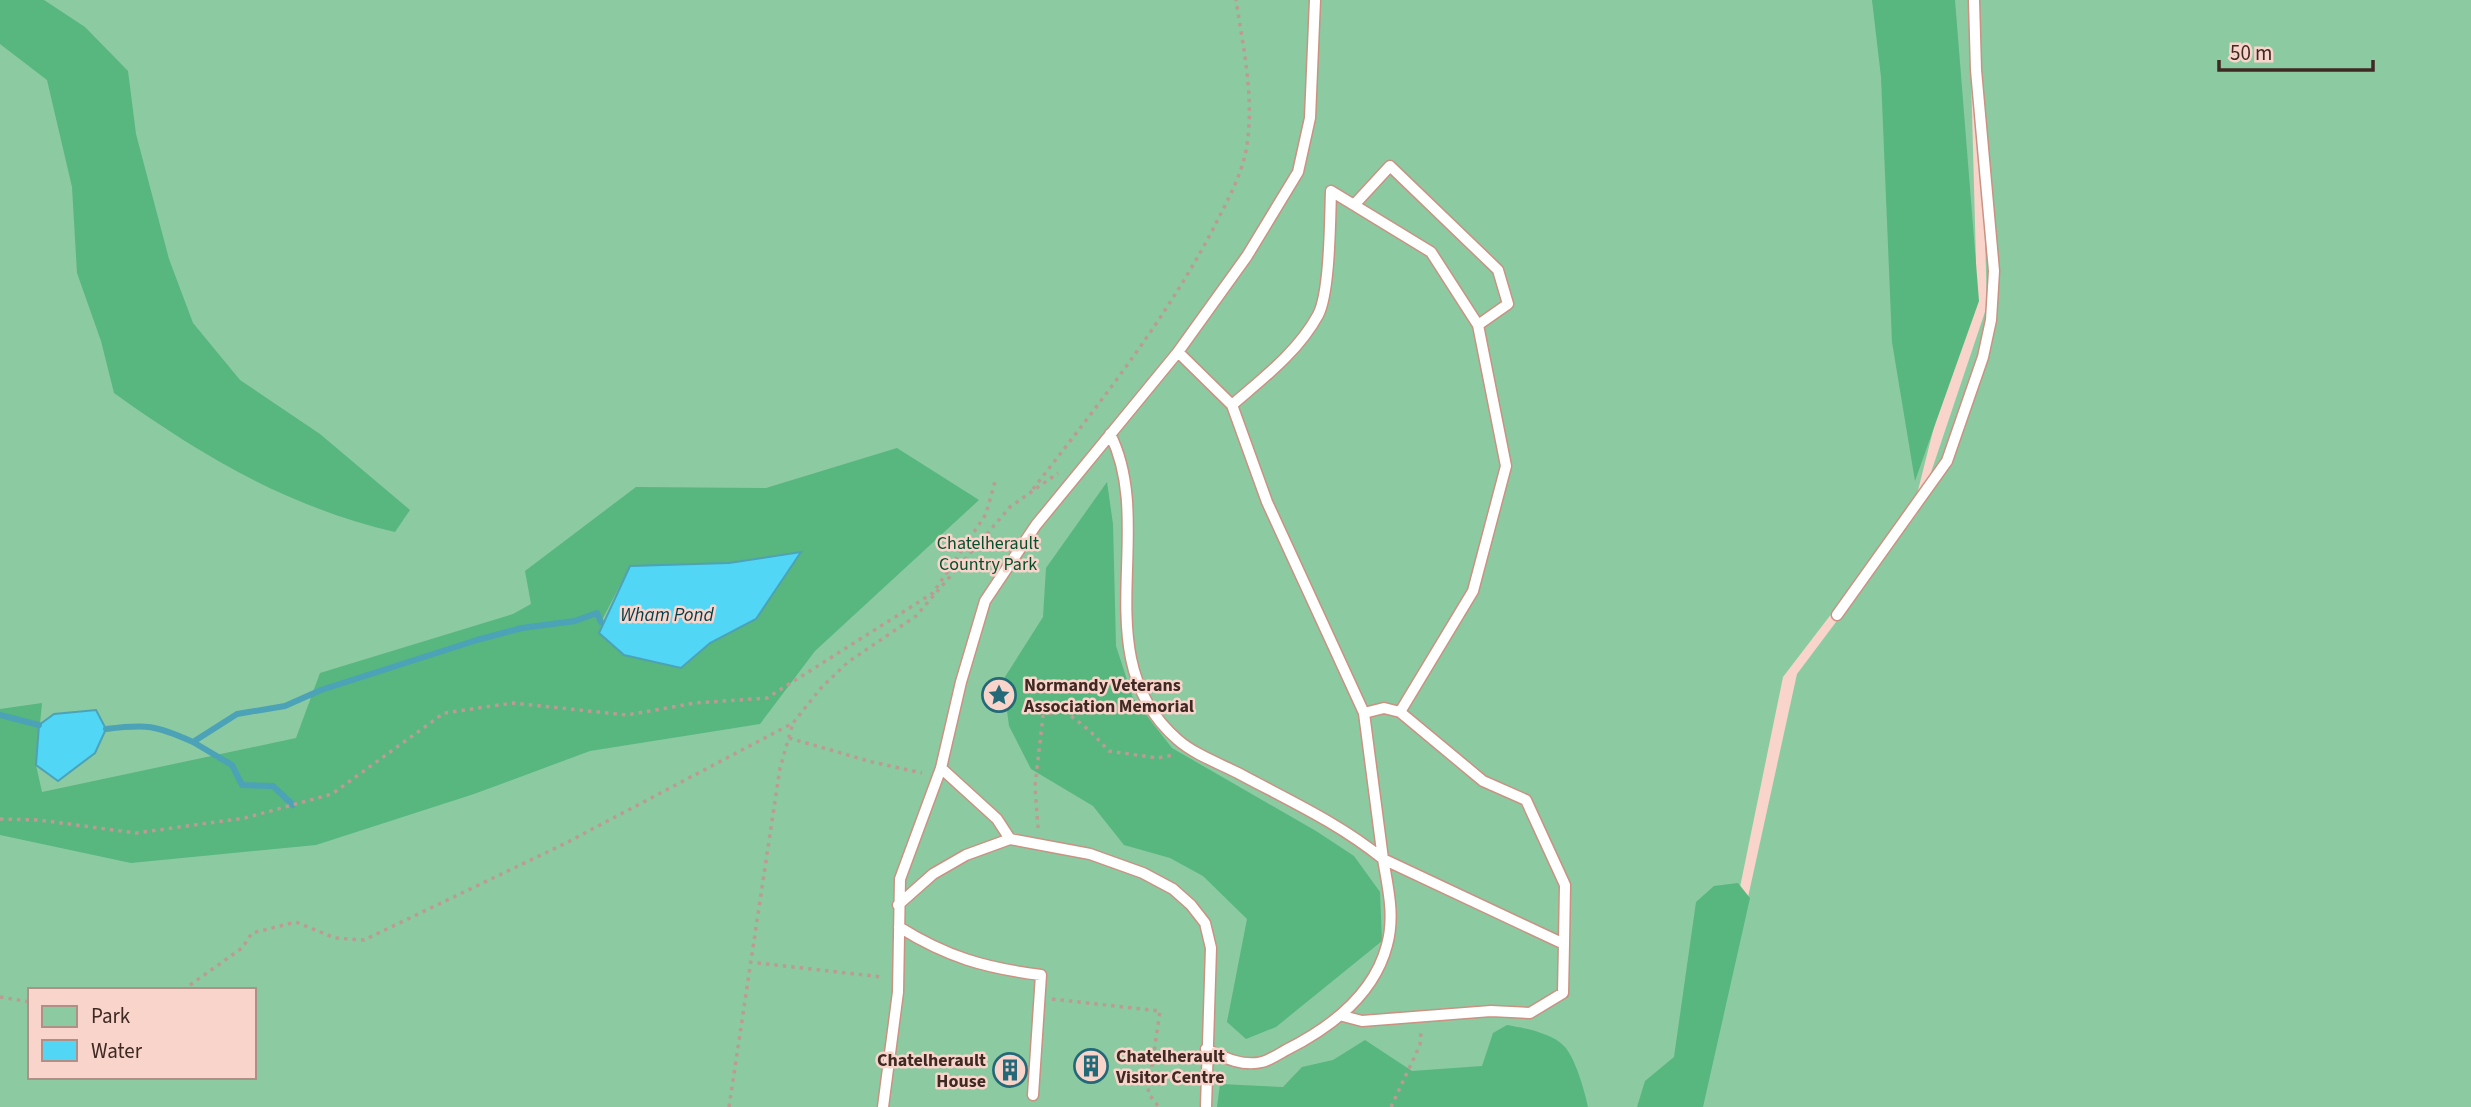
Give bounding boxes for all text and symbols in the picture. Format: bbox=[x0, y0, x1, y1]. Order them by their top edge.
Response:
scale bar bbox=[2219, 28, 2373, 72]
text: 50 m bbox=[2230, 38, 2272, 68]
park label: Chatelherault Country Park bbox=[937, 531, 1039, 577]
water label: Wham Pond bbox=[620, 602, 715, 629]
place label: Normandy Veterans Association Memorial bbox=[1023, 673, 1194, 719]
place icon: Normandy Veterans Association Memorial bbox=[980, 676, 1018, 714]
legend bbox=[28, 988, 256, 1079]
text: Park bbox=[91, 1001, 131, 1031]
text: Water bbox=[91, 1036, 143, 1066]
place label: Chatelherault Visitor Centre bbox=[1115, 1044, 1225, 1090]
building icon: Chatelherault Visitor Centre bbox=[1072, 1047, 1110, 1085]
place label: Chatelherault House bbox=[877, 1048, 986, 1094]
building icon: Chatelherault House bbox=[991, 1051, 1029, 1089]

